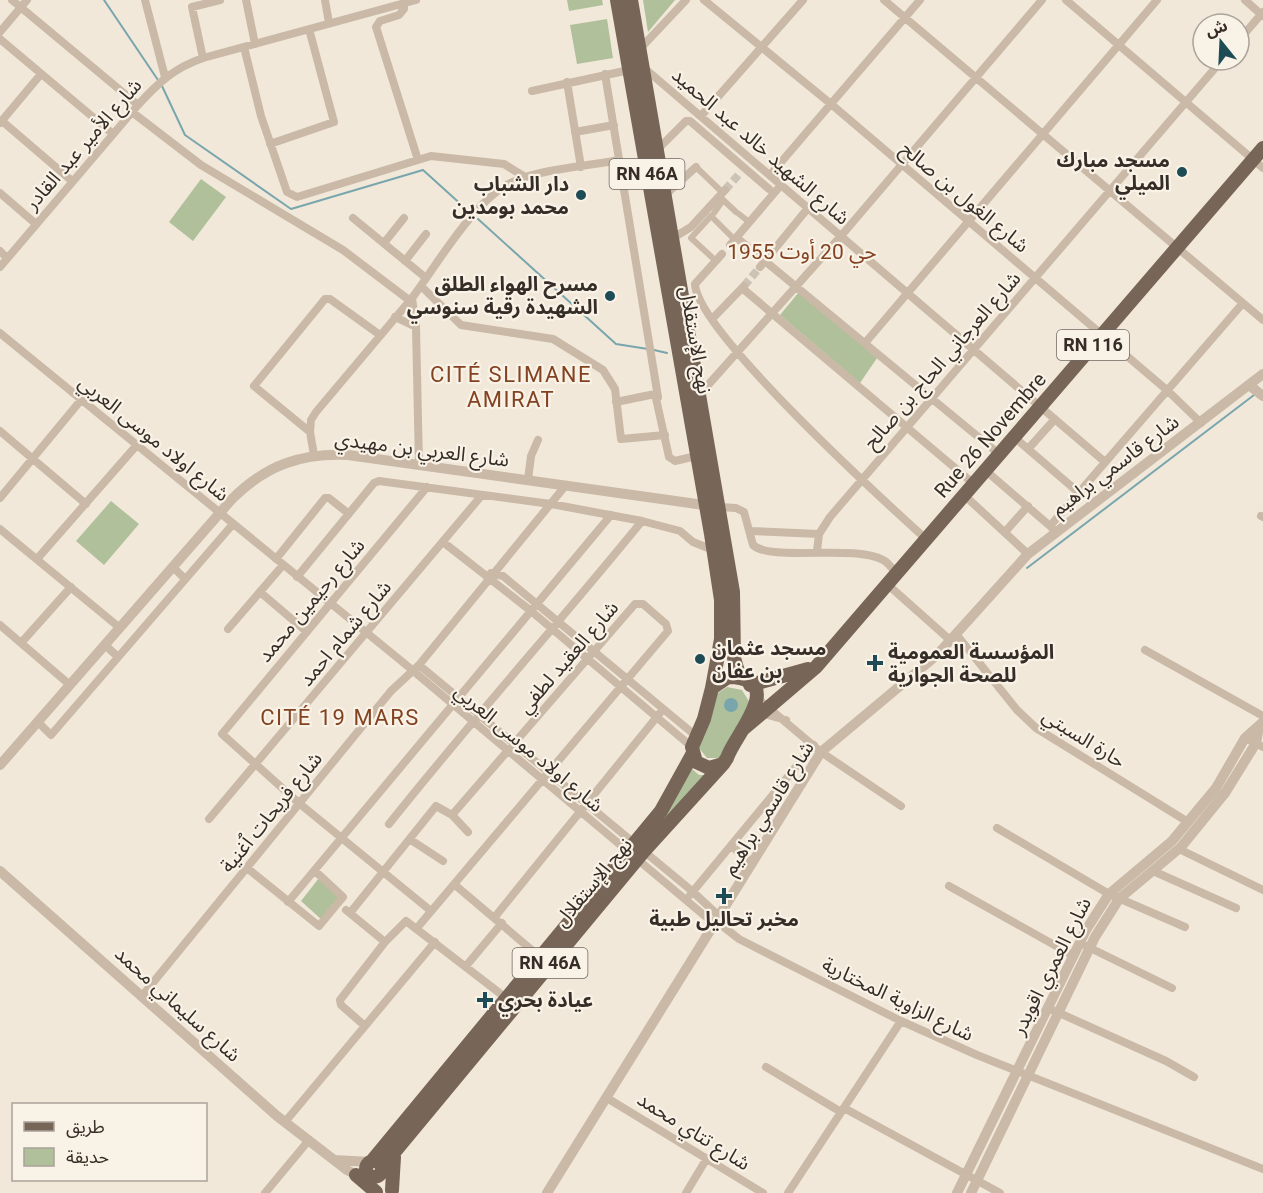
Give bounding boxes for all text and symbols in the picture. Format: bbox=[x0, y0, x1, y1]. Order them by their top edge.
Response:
north arrow bbox=[1191, 12, 1251, 72]
text: ش bbox=[1203, 16, 1230, 41]
street label: شارع الشهيد خالد عبد الحميد bbox=[665, 62, 855, 232]
street label: شارع الأمير عبد القادر bbox=[19, 73, 149, 217]
street label: شارع الغول بن صالح bbox=[894, 137, 1034, 260]
place label: مسجد مبارك الميلي bbox=[1057, 148, 1170, 200]
road number: RN 46A bbox=[610, 159, 684, 189]
marker: مسجد مبارك الميلي bbox=[1175, 165, 1189, 179]
place label: دار الشباب محمد بومدين bbox=[452, 172, 569, 219]
marker: دار الشباب محمد بومدين bbox=[574, 188, 588, 202]
district label: حي 20 أوت 1955 bbox=[727, 239, 877, 268]
street label: شارع العرجاني الحاج بن صالح bbox=[858, 266, 1028, 456]
place label: مسرح الهواء الطلق الشهيدة رقية سنوسي bbox=[407, 272, 598, 324]
street label: نهج الإستقلال bbox=[672, 284, 717, 396]
marker: مسرح الهواء الطلق الشهيدة رقية سنوسي bbox=[603, 289, 617, 303]
road number: RN 116 bbox=[1057, 330, 1129, 360]
district label: CITÉ SLIMANE AMIRAT bbox=[430, 362, 592, 412]
street label: Rue 26 Novembre bbox=[929, 367, 1051, 503]
street label: شارع اولاد موسى العربي bbox=[72, 370, 234, 509]
street label: شارع قاسمي براهيم bbox=[1047, 409, 1186, 524]
street label: شارع العربي بن مهيدي bbox=[333, 426, 511, 475]
street label: شارع رحيمين محمد bbox=[252, 533, 372, 669]
street label: شارع شمام احمد bbox=[294, 575, 398, 693]
street label: شارع العقيد لطفي bbox=[513, 596, 626, 721]
place label: مسجد عثمان بن عفان bbox=[712, 636, 826, 683]
place label: المؤسسة العمومية للصحة الجوارية bbox=[888, 640, 1054, 687]
marker: مسجد عثمان بن عفان bbox=[693, 652, 707, 666]
marker: المؤسسة العمومية للصحة الجوارية bbox=[866, 654, 884, 672]
street label: شارع اولاد موسى العربي bbox=[447, 679, 608, 820]
street label: حارة السبتي bbox=[1036, 703, 1130, 776]
district label: CITÉ 19 MARS bbox=[260, 705, 420, 730]
street label: شارع قاسمي براهيم bbox=[717, 737, 822, 881]
street label: شارع فريحات ٱغنية bbox=[215, 747, 329, 879]
street label: نهج الإستقلال bbox=[549, 833, 639, 933]
marker: مخبر تحاليل طبية bbox=[715, 887, 733, 905]
street label: شارع العمري اقويدر bbox=[1006, 893, 1099, 1041]
place label: مخبر تحاليل طبية bbox=[649, 907, 799, 931]
street label: شارع سليماني محمد bbox=[108, 941, 246, 1069]
road number: RN 46A bbox=[512, 948, 588, 978]
street label: شارع الزاوية المختارية bbox=[817, 952, 978, 1049]
place label: عيادة بحري bbox=[498, 988, 593, 1017]
marker: عيادة بحري bbox=[476, 991, 494, 1009]
street label: شارع تتاي محمد bbox=[631, 1087, 755, 1178]
legend bbox=[12, 1103, 207, 1181]
text: طريق bbox=[66, 1116, 105, 1138]
text: حديقة bbox=[66, 1146, 109, 1167]

